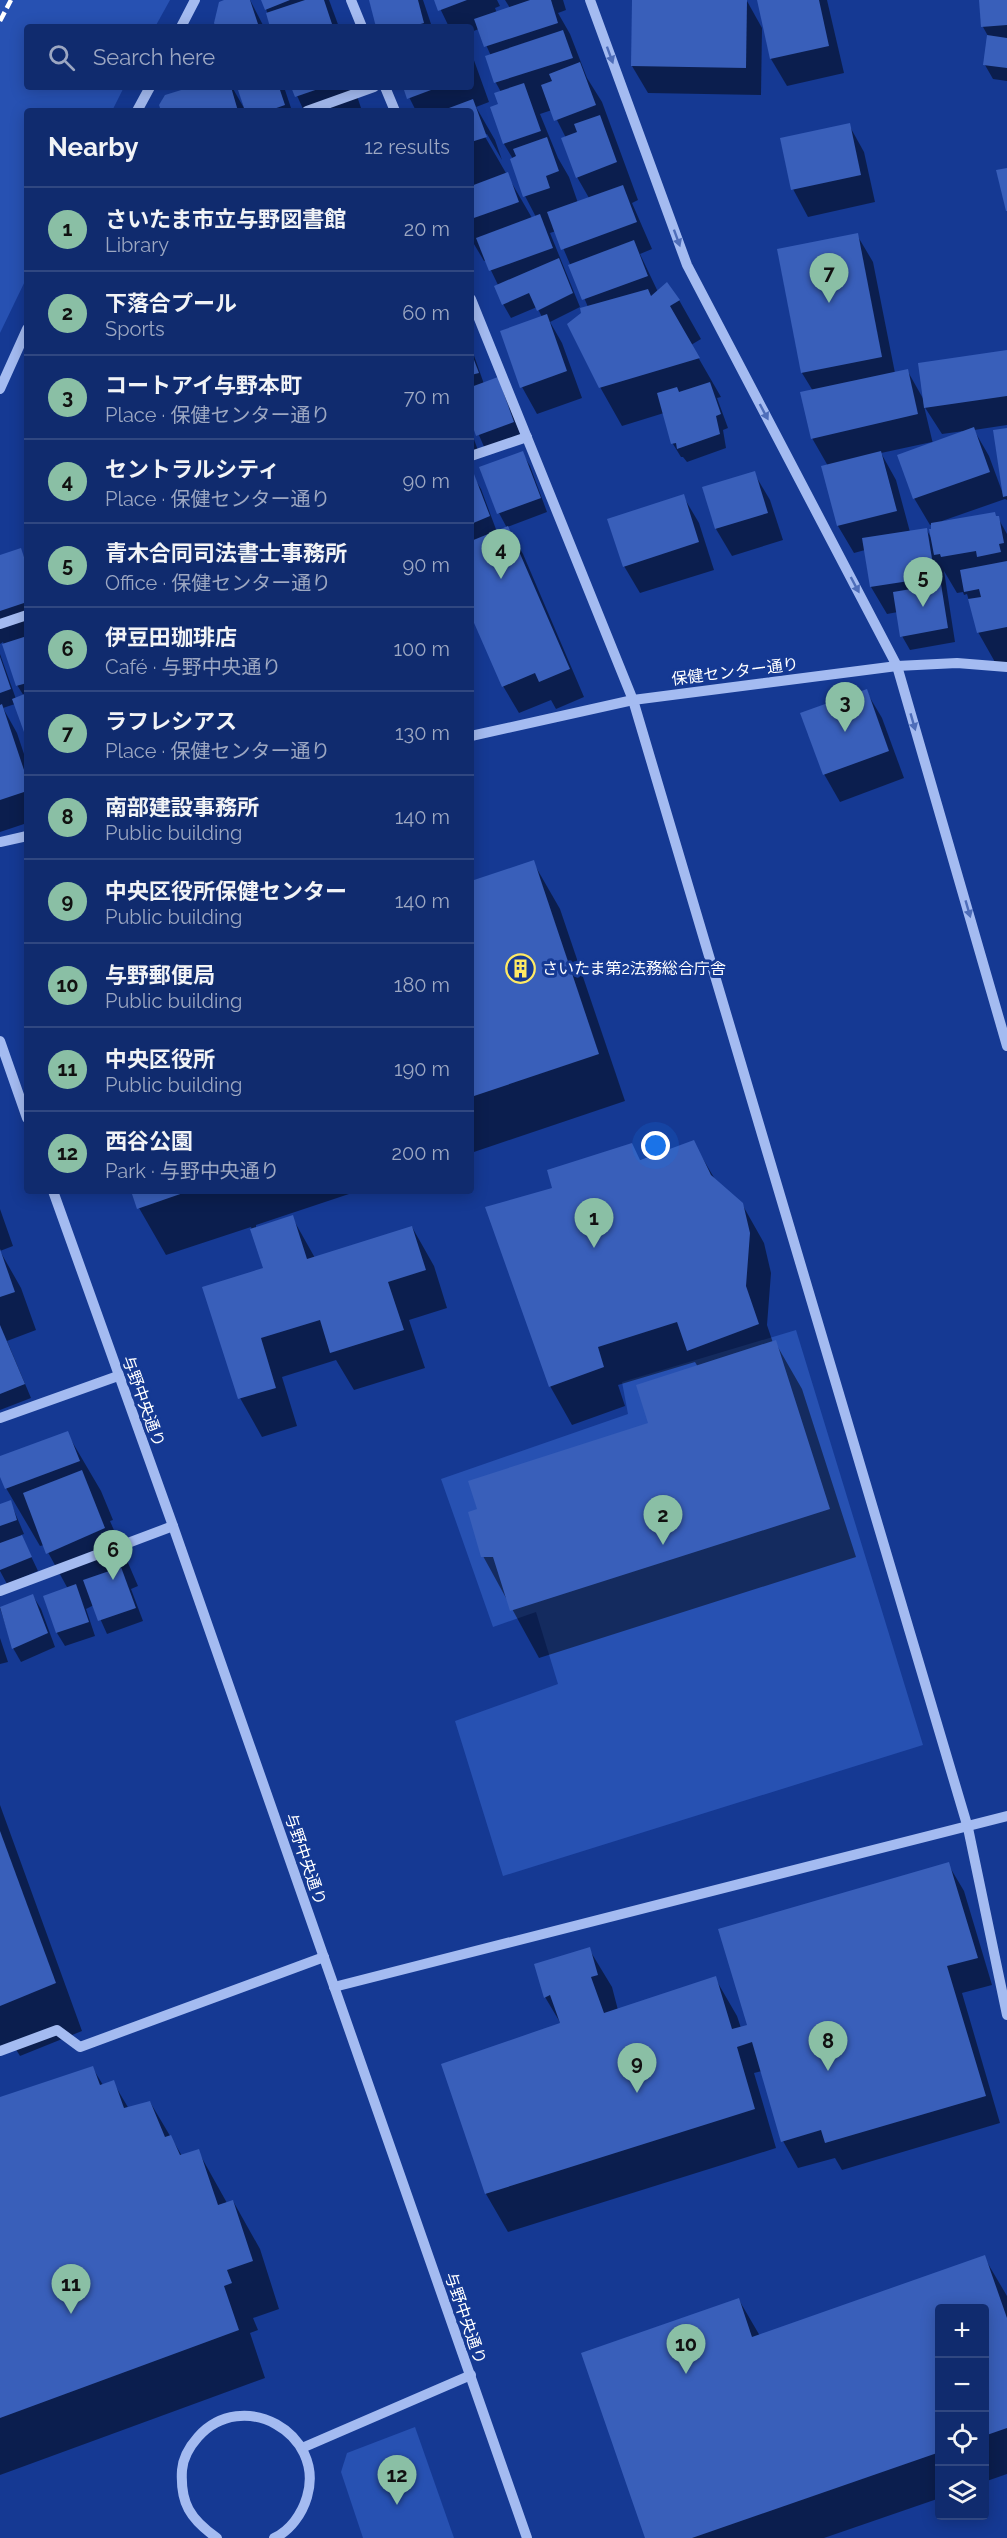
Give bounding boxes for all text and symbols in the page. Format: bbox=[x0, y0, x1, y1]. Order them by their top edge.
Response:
search box bbox=[24, 24, 474, 90]
icon: search bbox=[45, 41, 78, 74]
text: Search here bbox=[93, 44, 215, 70]
one-way arrow bbox=[606, 46, 615, 64]
text: Nearby bbox=[48, 132, 138, 162]
text: 12 results bbox=[364, 135, 450, 159]
text: さいたま市立与野図書館 bbox=[105, 206, 346, 232]
text: 1 bbox=[63, 217, 72, 241]
text: 20 m bbox=[404, 217, 450, 241]
one-way arrow bbox=[673, 229, 683, 247]
text: Library bbox=[105, 233, 169, 257]
pin: 7 bbox=[810, 254, 848, 303]
text: 下落合プール bbox=[105, 290, 237, 316]
text: 2 bbox=[62, 301, 73, 325]
text: 60 m bbox=[402, 301, 450, 325]
text: Sports bbox=[105, 317, 165, 341]
text: コートアイ与野本町 bbox=[105, 372, 302, 398]
text: 3 bbox=[62, 385, 73, 409]
text: 70 m bbox=[404, 385, 450, 409]
text: Place · 保健センター通り bbox=[105, 403, 330, 427]
one-way arrow bbox=[759, 404, 769, 421]
text: セントラルシティ bbox=[105, 456, 280, 482]
text: 4 bbox=[62, 469, 73, 493]
text: 90 m bbox=[403, 469, 450, 493]
text: Place · 保健センター通り bbox=[105, 487, 330, 511]
pin: 4 bbox=[482, 530, 520, 579]
text: 青木合同司法書士事務所 bbox=[105, 540, 347, 566]
text: 5 bbox=[62, 553, 73, 577]
text: 90 m bbox=[403, 553, 450, 577]
pin: 5 bbox=[904, 558, 942, 607]
text: Office · 保健センター通り bbox=[105, 571, 331, 595]
one-way arrow bbox=[850, 577, 860, 594]
text: 伊豆田珈琲店 bbox=[105, 624, 237, 650]
text: 6 bbox=[61, 637, 74, 661]
text: 100 m bbox=[393, 637, 450, 661]
street label: 保健センター通り bbox=[670, 654, 800, 689]
text: Café · 与野中央通り bbox=[105, 655, 282, 679]
pin: 3 bbox=[826, 682, 864, 732]
text: ラフレシアス bbox=[105, 708, 237, 734]
one-way arrow bbox=[909, 713, 919, 731]
text: 7 bbox=[62, 721, 73, 745]
text: 130 m bbox=[395, 721, 450, 745]
text: Place · 保健センター通り bbox=[105, 739, 330, 763]
text: 南部建設事務所 bbox=[105, 794, 259, 820]
text: 8 bbox=[61, 805, 74, 829]
text: 140 m bbox=[395, 805, 450, 829]
text: Public building bbox=[105, 821, 242, 845]
text: 中央区役所保健センター bbox=[105, 878, 347, 904]
text: 9 bbox=[62, 889, 73, 913]
text: 140 m bbox=[395, 889, 450, 913]
one-way arrow bbox=[963, 900, 973, 918]
text: Public building bbox=[105, 905, 242, 929]
building icon: さいたま第2法務総合庁舎 bbox=[505, 952, 537, 984]
place label: さいたま第2法務総合庁舎 bbox=[542, 959, 726, 978]
text: 与野郵便局 bbox=[105, 962, 215, 988]
text: 10 bbox=[56, 973, 79, 997]
text: 180 m bbox=[394, 973, 450, 997]
text: Public building bbox=[105, 989, 242, 1013]
text: 中央区役所 bbox=[105, 1046, 215, 1072]
text: 11 bbox=[58, 1057, 77, 1081]
text: 190 m bbox=[394, 1057, 450, 1081]
text: Public building bbox=[105, 1073, 242, 1097]
text: 西谷公園 bbox=[105, 1128, 193, 1154]
your location bbox=[641, 1131, 670, 1160]
text: 12 bbox=[57, 1141, 78, 1165]
text: 200 m bbox=[392, 1141, 450, 1165]
text: Park · 与野中央通り bbox=[105, 1159, 280, 1183]
pin: 1 bbox=[574, 1198, 614, 1248]
street label: 与野中央通り bbox=[118, 1353, 169, 1450]
pin: 2 bbox=[644, 1496, 682, 1545]
pin: 6 bbox=[94, 1530, 132, 1580]
street label: 与野中央通り bbox=[281, 1811, 330, 1908]
pin: 8 bbox=[808, 2022, 848, 2071]
pin: 9 bbox=[618, 2044, 656, 2093]
pin: 11 bbox=[52, 2264, 90, 2314]
street label: 与野中央通り bbox=[441, 2270, 490, 2367]
map controls bbox=[935, 2304, 989, 2520]
button: + bbox=[935, 2304, 989, 2358]
pin: 10 bbox=[666, 2324, 706, 2374]
button: − bbox=[935, 2358, 989, 2412]
button: locate bbox=[935, 2412, 989, 2466]
pin: 12 bbox=[378, 2456, 416, 2505]
button: layers bbox=[935, 2466, 989, 2520]

